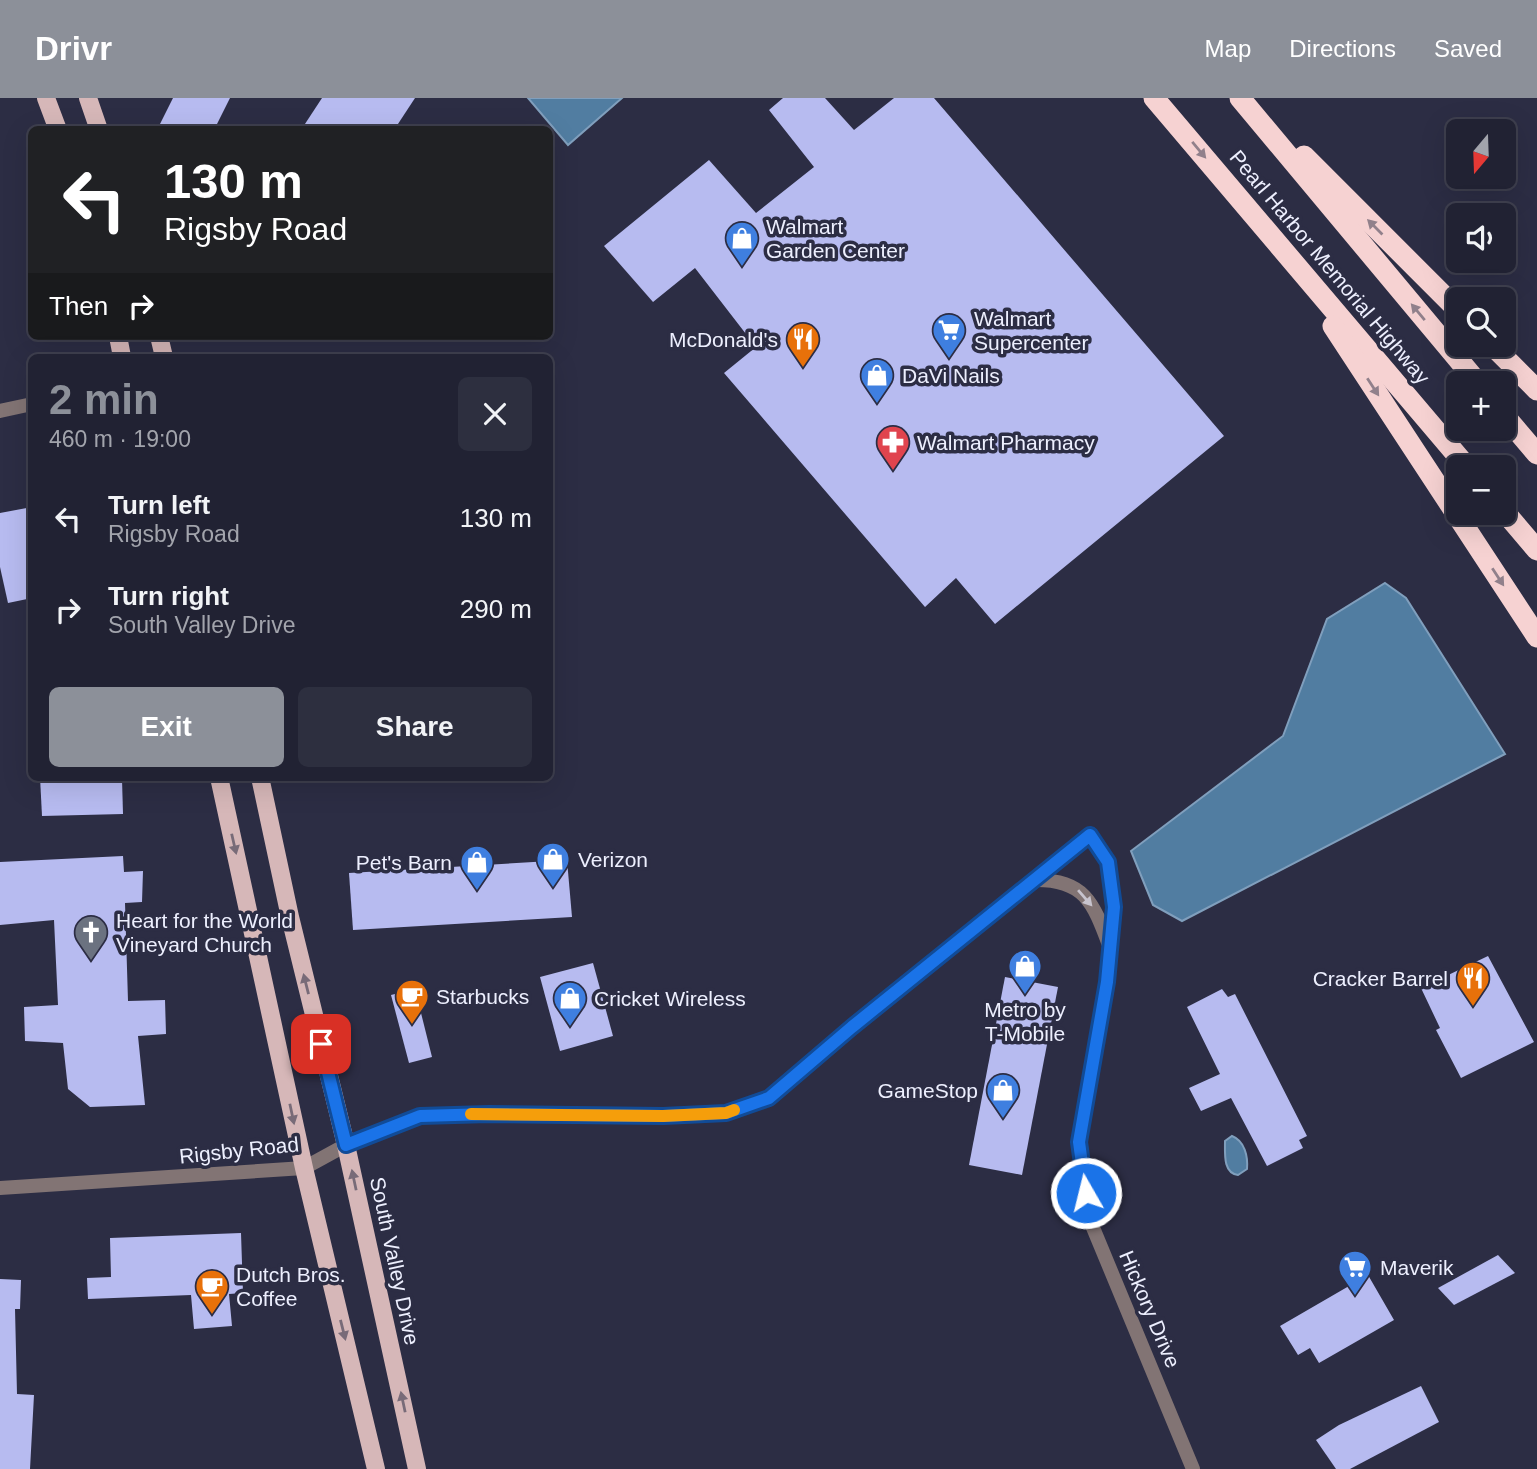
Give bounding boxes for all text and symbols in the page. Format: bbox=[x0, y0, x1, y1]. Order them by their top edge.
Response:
text: Drivr bbox=[35, 30, 112, 67]
text: Map bbox=[1205, 35, 1251, 62]
text: Directions bbox=[1289, 35, 1396, 62]
text: Saved bbox=[1434, 35, 1502, 62]
north arrow bbox=[1446, 119, 1516, 189]
map controls bbox=[1446, 119, 1516, 525]
one-way arrow bbox=[1191, 141, 1206, 159]
street label: Pearl Harbor Memorial Highway bbox=[1226, 146, 1435, 389]
icon: left bbox=[49, 154, 140, 245]
text: 130 m bbox=[164, 154, 303, 208]
button: sound bbox=[1446, 203, 1516, 273]
text: Rigsby Road bbox=[164, 211, 347, 247]
place label: Walmart Garden Center bbox=[766, 215, 905, 262]
shop icon: Walmart Garden Center bbox=[723, 219, 761, 268]
one-way arrow bbox=[1367, 220, 1384, 236]
icon: right bbox=[122, 287, 160, 325]
button: search bbox=[1446, 287, 1516, 357]
text: Then bbox=[49, 291, 108, 321]
one-way arrow bbox=[1410, 303, 1426, 321]
place label: Walmart Supercenter bbox=[974, 307, 1088, 354]
supermarket icon: Walmart Supercenter bbox=[930, 311, 968, 360]
restaurant icon: McDonald's bbox=[784, 320, 822, 369]
place label: McDonald's bbox=[669, 328, 778, 351]
shop icon: DaVi Nails bbox=[858, 356, 896, 405]
place label: DaVi Nails bbox=[902, 364, 1000, 387]
button: + bbox=[1446, 371, 1516, 441]
text: 2 min bbox=[49, 376, 159, 423]
button: close bbox=[458, 377, 532, 451]
one-way arrow bbox=[1366, 378, 1380, 396]
pharmacy icon: Walmart Pharmacy bbox=[874, 423, 912, 472]
text: 460 m · 19:00 bbox=[49, 426, 191, 452]
place label: Walmart Pharmacy bbox=[917, 431, 1095, 454]
button: − bbox=[1446, 455, 1516, 525]
text: Turn left bbox=[108, 490, 210, 520]
icon: left bbox=[49, 500, 87, 538]
text: 130 m bbox=[460, 503, 532, 533]
text: Rigsby Road bbox=[108, 521, 240, 547]
one-way arrow bbox=[1491, 567, 1504, 587]
text: Turn right bbox=[108, 581, 229, 611]
icon: right bbox=[49, 591, 87, 629]
text: 290 m bbox=[460, 594, 532, 624]
text: South Valley Drive bbox=[108, 612, 296, 638]
button: Exit bbox=[49, 687, 284, 767]
button: Share bbox=[298, 687, 532, 767]
one-way arrow bbox=[228, 833, 239, 855]
shop icon: Verizon bbox=[534, 840, 572, 889]
shop icon: Pet's Barn bbox=[458, 843, 496, 892]
place label: Verizon bbox=[578, 848, 648, 871]
place label: Pet's Barn bbox=[356, 851, 452, 874]
one-way arrow bbox=[1077, 889, 1092, 907]
place label: Heart for the World Vineyard Church bbox=[116, 909, 293, 956]
church icon: Heart for the World Vineyard Church bbox=[72, 913, 110, 962]
shop icon: Metro by T-Mobile bbox=[1006, 947, 1044, 996]
restaurant icon: Cracker Barrel bbox=[1454, 959, 1492, 1008]
place label: Cracker Barrel bbox=[1313, 967, 1448, 990]
one-way arrow bbox=[301, 973, 312, 995]
cafe icon: Starbucks bbox=[393, 977, 431, 1026]
shop icon: Cricket Wireless bbox=[551, 979, 589, 1028]
place label: Starbucks bbox=[436, 985, 529, 1008]
place label: Cricket Wireless bbox=[594, 987, 746, 1010]
place label: Metro by T-Mobile bbox=[984, 998, 1066, 1045]
pin bbox=[291, 1014, 351, 1074]
icon: arrive bbox=[302, 1025, 340, 1063]
shop icon: GameStop bbox=[984, 1071, 1022, 1120]
place label: GameStop bbox=[878, 1079, 978, 1102]
one-way arrow bbox=[287, 1103, 298, 1125]
street label: Rigsby Road bbox=[178, 1132, 300, 1168]
position arrow bbox=[1049, 1156, 1123, 1230]
one-way arrow bbox=[348, 1169, 359, 1191]
street label: South Valley Drive bbox=[366, 1175, 424, 1347]
street label: Hickory Drive bbox=[1115, 1247, 1185, 1371]
supermarket icon: Maverik bbox=[1336, 1248, 1374, 1297]
place label: Maverik bbox=[1380, 1256, 1454, 1279]
place label: Dutch Bros. Coffee bbox=[236, 1263, 346, 1310]
cafe icon: Dutch Bros. Coffee bbox=[193, 1267, 231, 1316]
one-way arrow bbox=[338, 1319, 349, 1341]
one-way arrow bbox=[397, 1391, 408, 1413]

